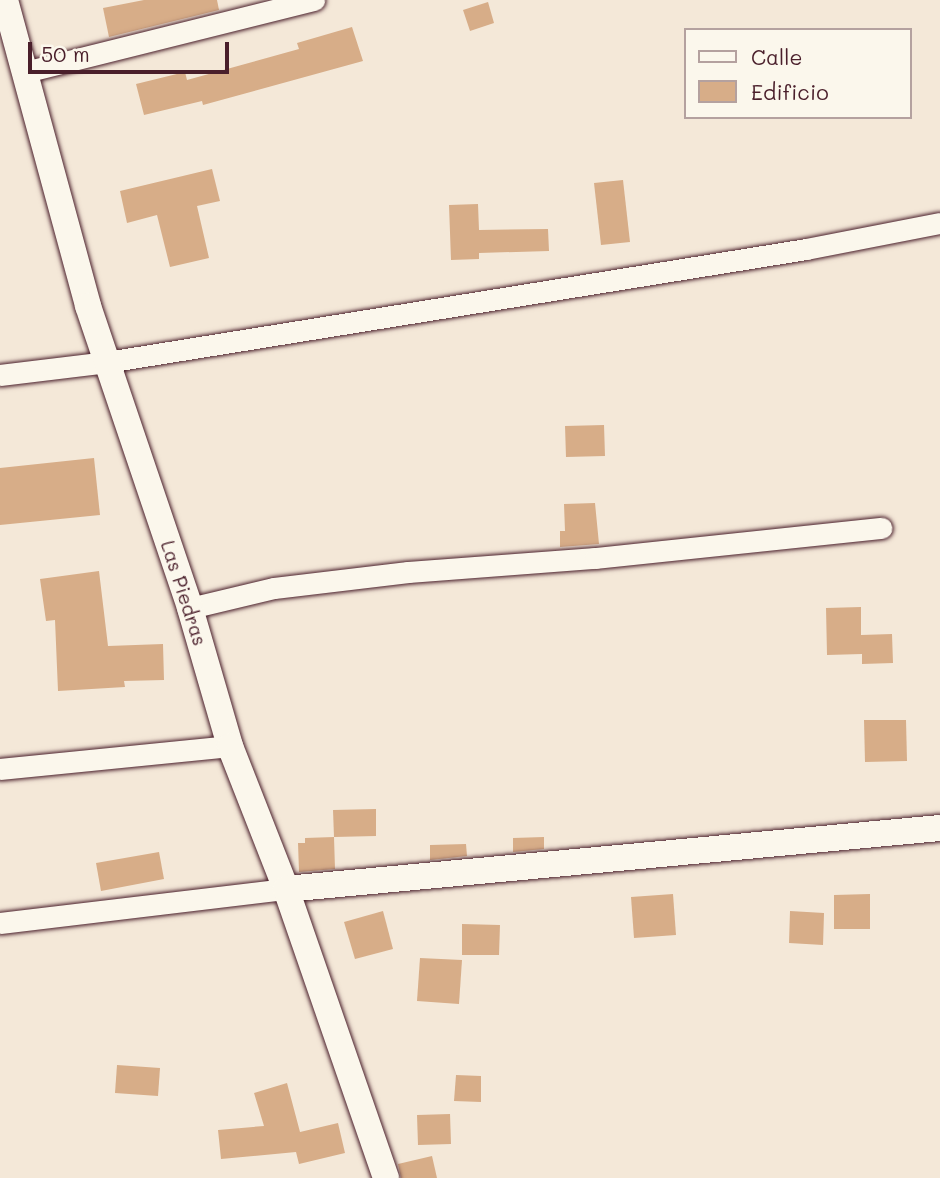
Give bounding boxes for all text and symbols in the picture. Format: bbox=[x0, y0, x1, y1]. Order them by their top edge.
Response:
scale bar bbox=[32, 28, 233, 72]
legend bbox=[684, 28, 912, 119]
text: 50 m bbox=[41, 40, 90, 67]
text: Calle bbox=[751, 43, 803, 70]
text: Edificio bbox=[751, 78, 829, 105]
street label: Las Piedras bbox=[156, 538, 212, 648]

